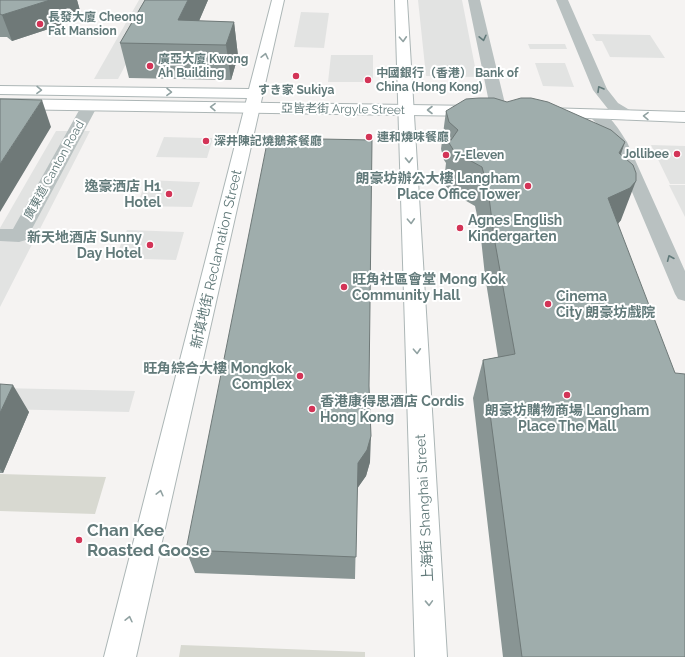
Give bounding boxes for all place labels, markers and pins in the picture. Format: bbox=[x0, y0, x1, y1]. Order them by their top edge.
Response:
place label: 長發大廈 Cheong Fat Mansion bbox=[48, 10, 144, 38]
marker: 長發大廈 Cheong Fat Mansion bbox=[35, 19, 45, 29]
place label: 廣亞大廈 Kwong Ah Building bbox=[158, 52, 248, 80]
marker: 廣亞大廈 Kwong Ah Building bbox=[145, 61, 155, 71]
place label: 中國銀行（香港） Bank of China (Hong Kong) bbox=[376, 66, 519, 94]
marker: すき家 Sukiya bbox=[291, 71, 301, 81]
marker: 中國銀行（香港） Bank of China (Hong Kong) bbox=[363, 75, 373, 85]
place label: すき家 Sukiya bbox=[258, 83, 334, 97]
place label: 連和燒味餐廳 bbox=[377, 130, 449, 144]
marker: 連和燒味餐廳 bbox=[364, 132, 374, 142]
place label: 深井陳記燒鵝茶餐廳 bbox=[214, 134, 322, 148]
marker: 深井陳記燒鵝茶餐廳 bbox=[201, 136, 211, 146]
place label: Jollibee bbox=[623, 147, 669, 161]
place label: 7-Eleven bbox=[454, 148, 504, 162]
marker: Jollibee bbox=[672, 149, 682, 159]
marker: 7-Eleven bbox=[441, 150, 451, 160]
place label: 朗豪坊辦公大樓 Langham Place Office Tower bbox=[356, 170, 521, 202]
place label: 逸豪洒店 H1 Hotel bbox=[84, 178, 162, 210]
marker: 朗豪坊辦公大樓 Langham Place Office Tower bbox=[523, 181, 533, 191]
marker: 逸豪洒店 H1 Hotel bbox=[164, 189, 174, 199]
place label: Agnes English Kindergarten bbox=[468, 212, 562, 244]
marker: Agnes English Kindergarten bbox=[455, 223, 465, 233]
place label: 新天地酒店 Sunny Day Hotel bbox=[27, 229, 143, 261]
marker: 新天地酒店 Sunny Day Hotel bbox=[145, 240, 155, 250]
place label: 旺角社區會堂 Mong Kok Community Hall bbox=[352, 271, 506, 303]
marker: 旺角社區會堂 Mong Kok Community Hall bbox=[339, 282, 349, 292]
place label: Cinema City 朗豪坊戲院 bbox=[556, 288, 655, 320]
marker: Cinema City 朗豪坊戲院 bbox=[543, 299, 553, 309]
place label: 旺角綜合大樓 Mongkok Complex bbox=[143, 360, 293, 392]
marker: 旺角綜合大樓 Mongkok Complex bbox=[295, 371, 305, 381]
marker: 朗豪坊購物商場 Langham Place The Mall bbox=[562, 390, 572, 400]
place label: 香港康得思酒店 Cordis Hong Kong bbox=[320, 393, 464, 425]
place label: 朗豪坊購物商場 Langham Place The Mall bbox=[485, 402, 649, 434]
marker: 香港康得思酒店 Cordis Hong Kong bbox=[307, 404, 317, 414]
place label: Chan Kee Roasted Goose bbox=[87, 520, 210, 560]
marker: Chan Kee Roasted Goose bbox=[74, 535, 84, 545]

